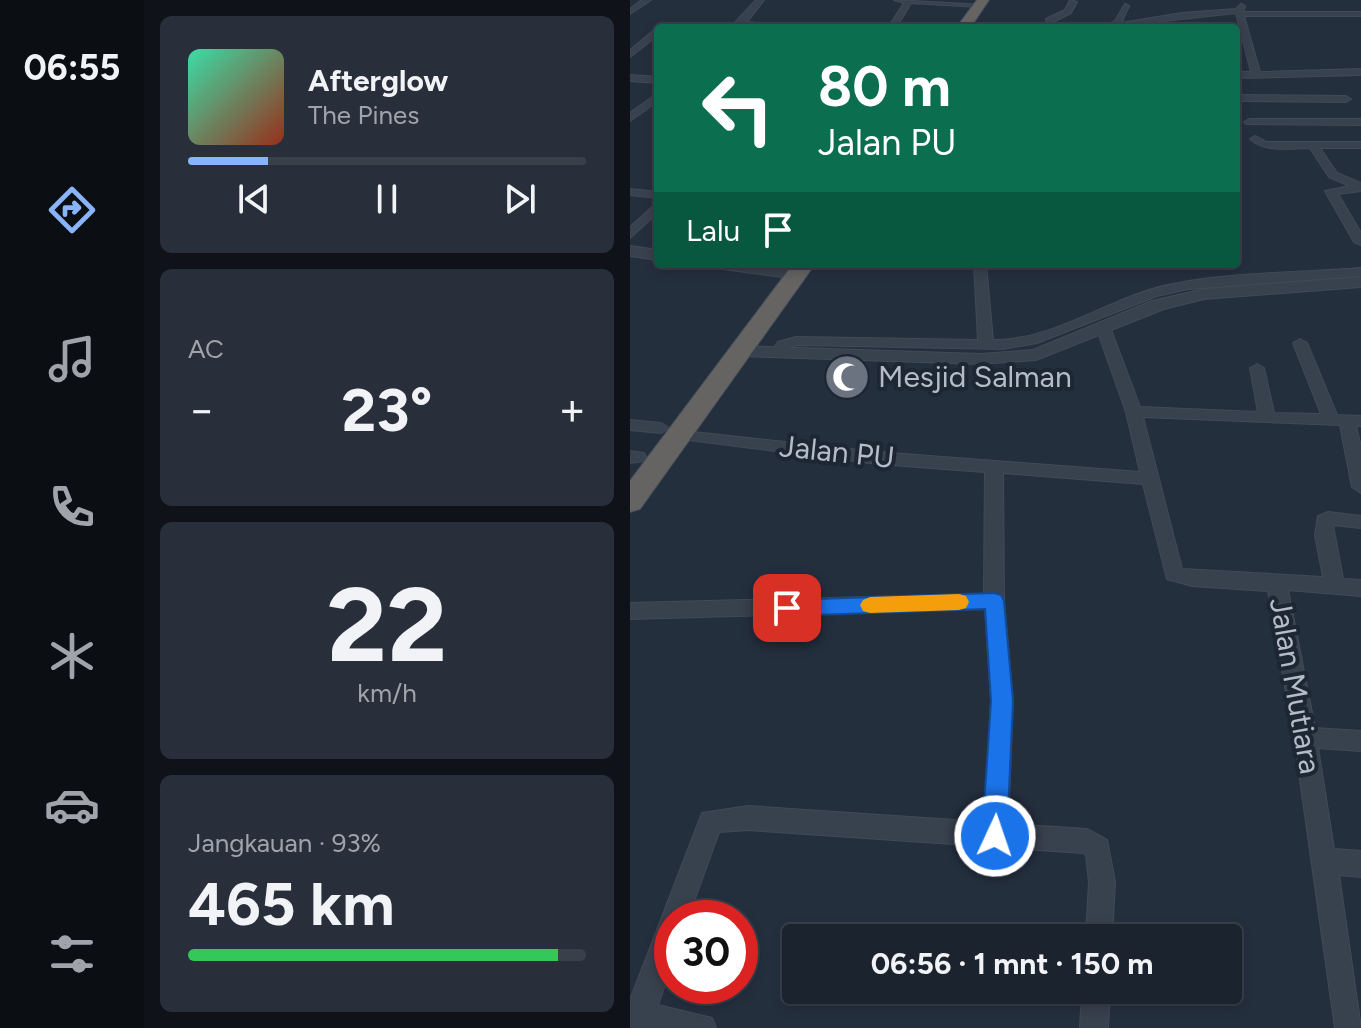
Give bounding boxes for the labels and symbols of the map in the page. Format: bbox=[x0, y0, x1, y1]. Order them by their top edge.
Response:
mosque icon: Mesjid Salman bbox=[823, 353, 871, 401]
place label: Mesjid Salman bbox=[878, 358, 1072, 395]
street label: Jalan PU bbox=[778, 427, 896, 476]
pin bbox=[753, 574, 821, 642]
street label: Jalan Mutiara bbox=[1262, 595, 1329, 777]
position arrow bbox=[953, 794, 1037, 878]
speed limit sign: 30 bbox=[654, 900, 758, 1004]

